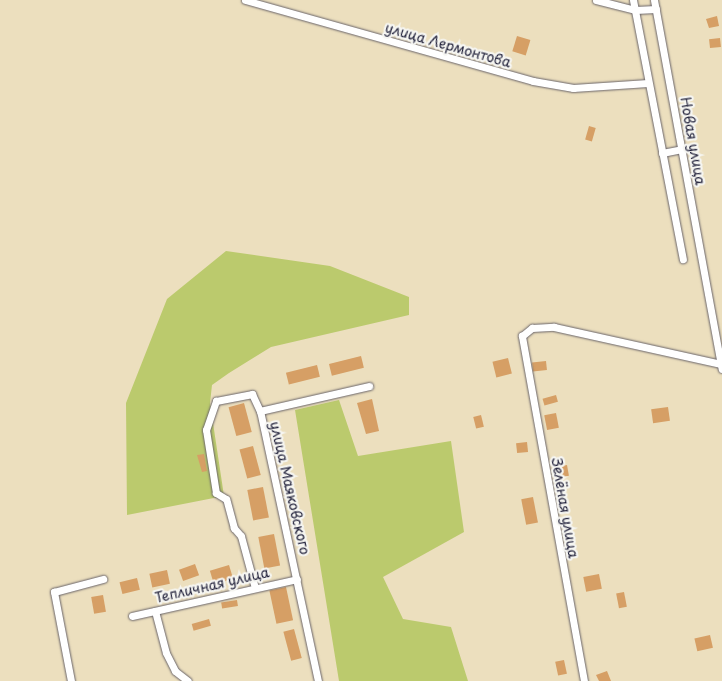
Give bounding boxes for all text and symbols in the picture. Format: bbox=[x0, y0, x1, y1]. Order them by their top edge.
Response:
street label: улица Лермонтова bbox=[383, 19, 513, 71]
street label: Новая улица bbox=[677, 95, 709, 187]
street label: улица Маяковского bbox=[266, 419, 314, 557]
street label: Зелёная улица bbox=[548, 456, 582, 560]
street label: Тепличная улица bbox=[153, 564, 271, 606]

